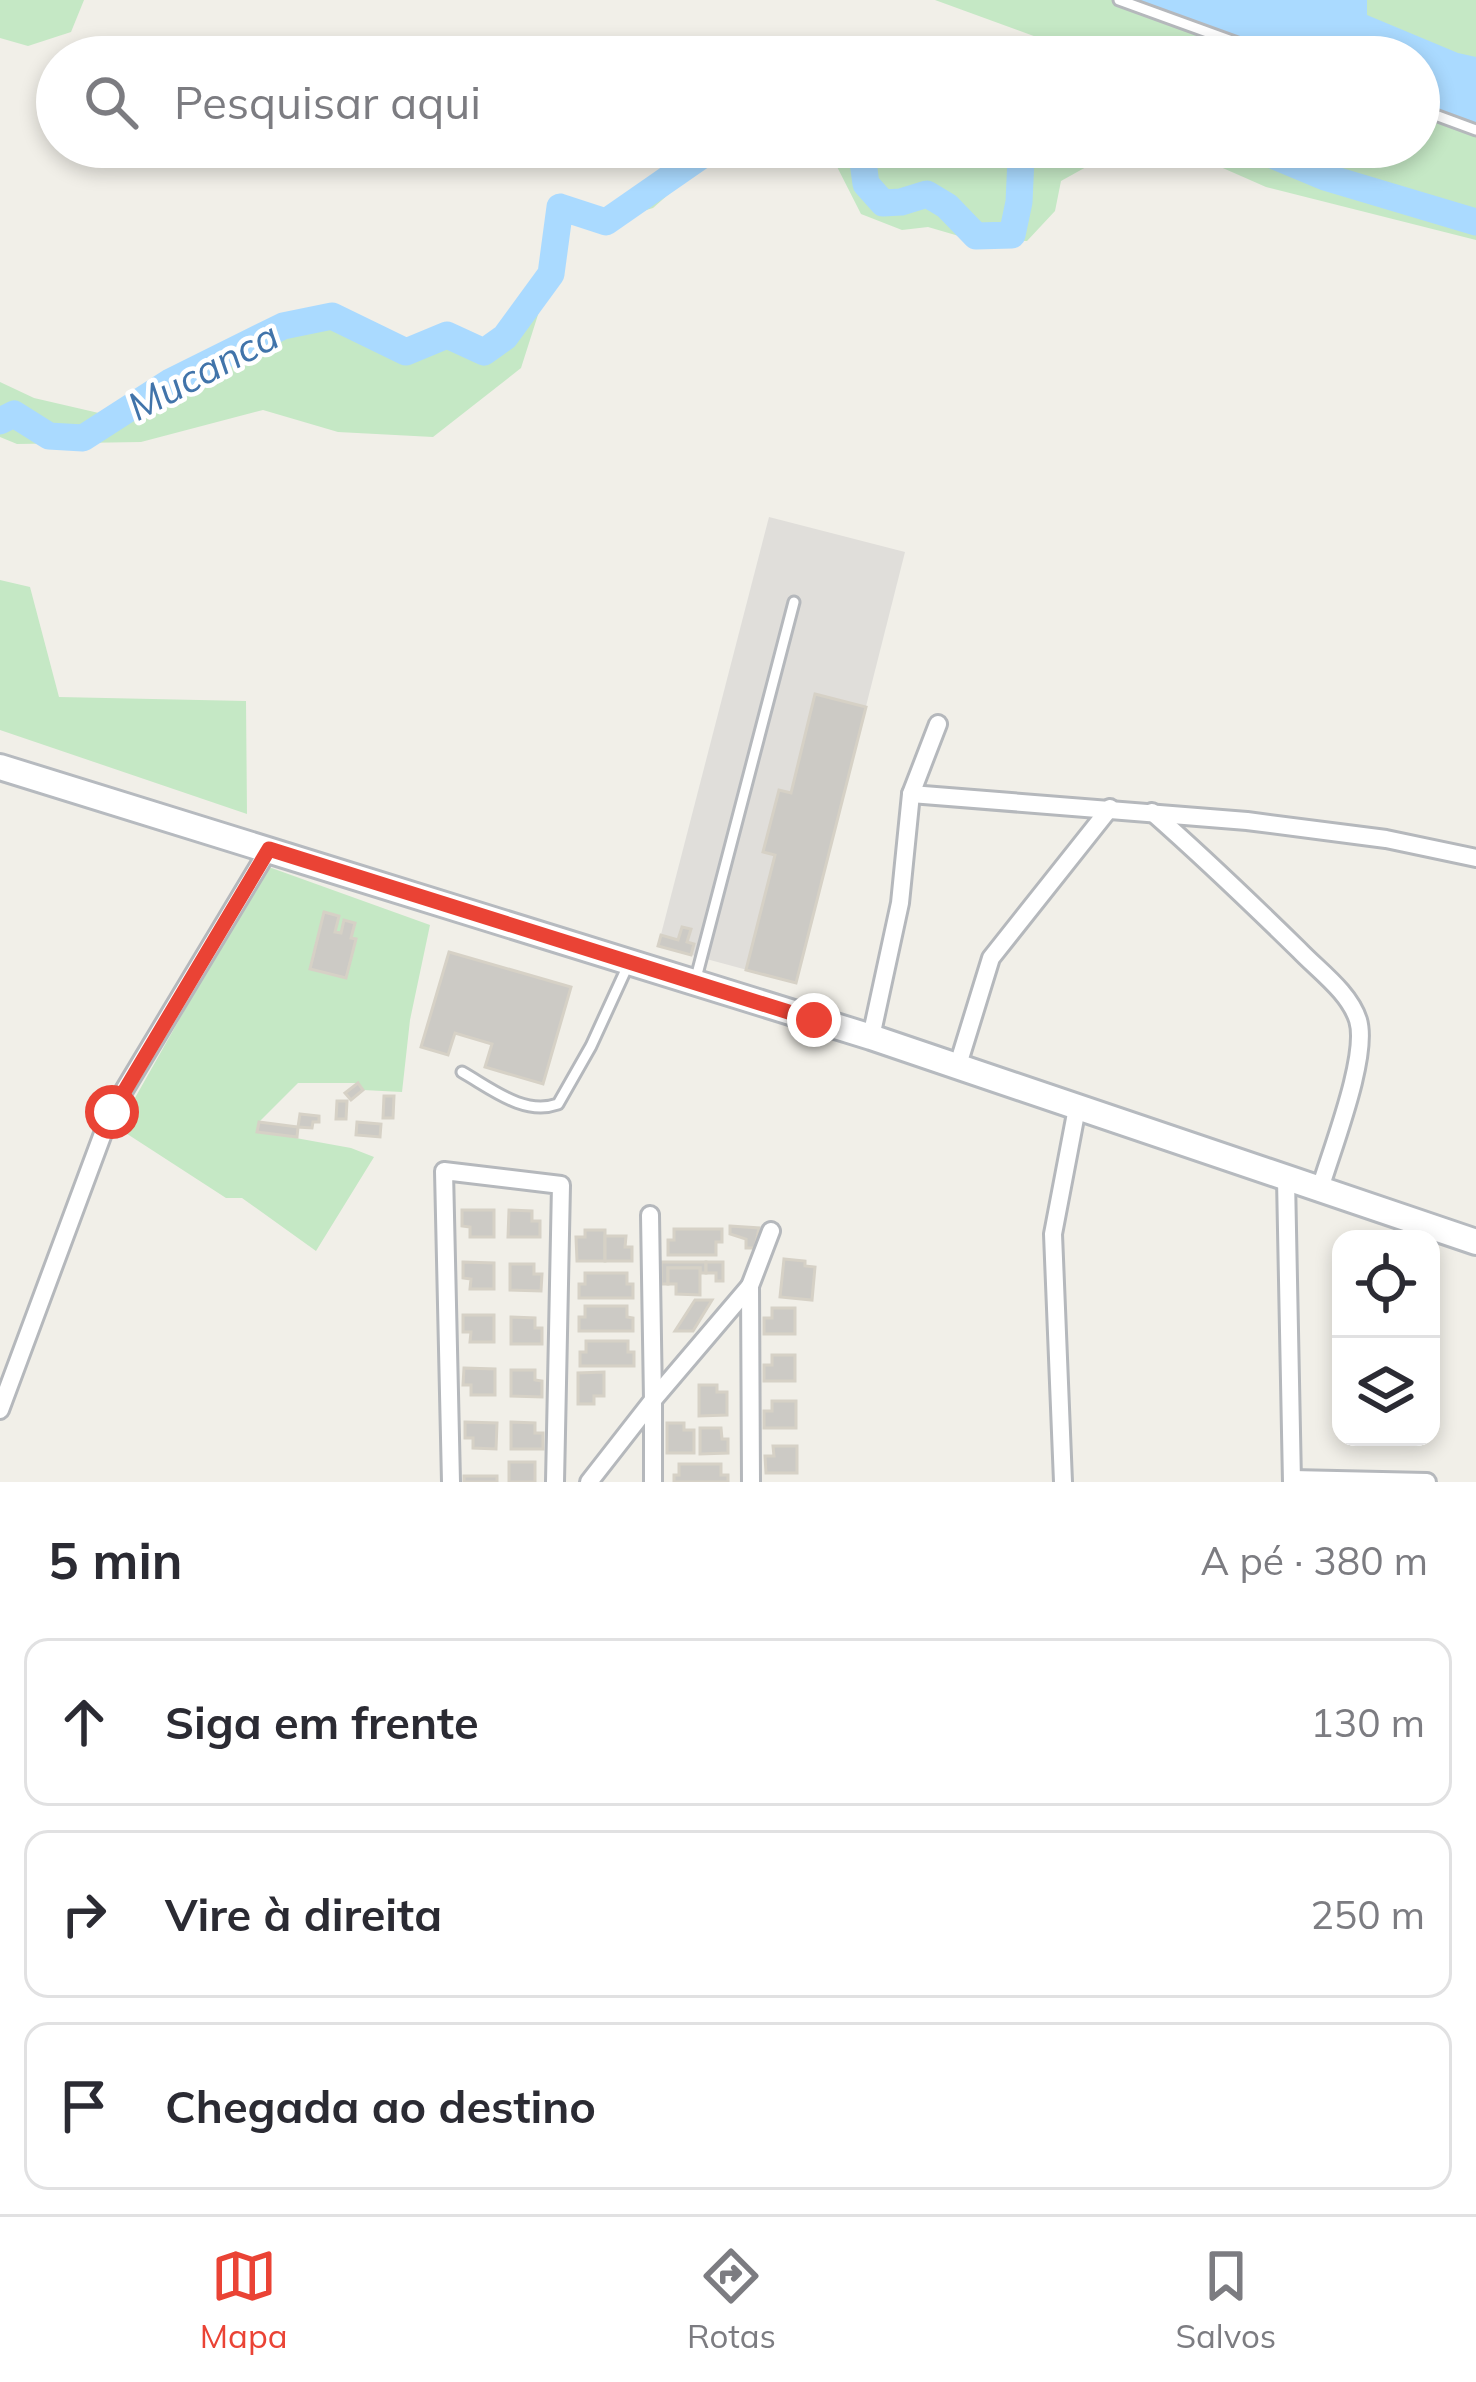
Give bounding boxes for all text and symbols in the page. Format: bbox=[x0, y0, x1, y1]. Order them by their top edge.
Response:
search box bbox=[36, 36, 1440, 168]
icon: search bbox=[78, 69, 144, 135]
text: Pesquisar aqui bbox=[174, 74, 481, 130]
water label: Mucanca bbox=[119, 310, 287, 431]
route end bbox=[787, 993, 841, 1047]
route start bbox=[85, 1085, 139, 1139]
map controls bbox=[1332, 1230, 1440, 1446]
button: locate bbox=[1332, 1230, 1440, 1338]
button: layers bbox=[1332, 1338, 1440, 1446]
text: 5 min bbox=[48, 1528, 183, 1592]
text: A pé · 380 m bbox=[1201, 1536, 1428, 1585]
icon: ahead bbox=[51, 1689, 117, 1755]
text: Siga em frente bbox=[165, 1694, 479, 1750]
text: 130 m bbox=[1310, 1698, 1425, 1747]
icon: right bbox=[51, 1881, 117, 1947]
text: Vire à direita bbox=[165, 1886, 442, 1942]
text: 250 m bbox=[1310, 1890, 1425, 1939]
icon: arrive bbox=[51, 2073, 117, 2139]
text: Chegada ao destino bbox=[165, 2078, 596, 2134]
tab: Mapa bbox=[200, 2243, 288, 2356]
tab: Rotas bbox=[687, 2243, 776, 2356]
tab: Salvos bbox=[1175, 2243, 1276, 2356]

